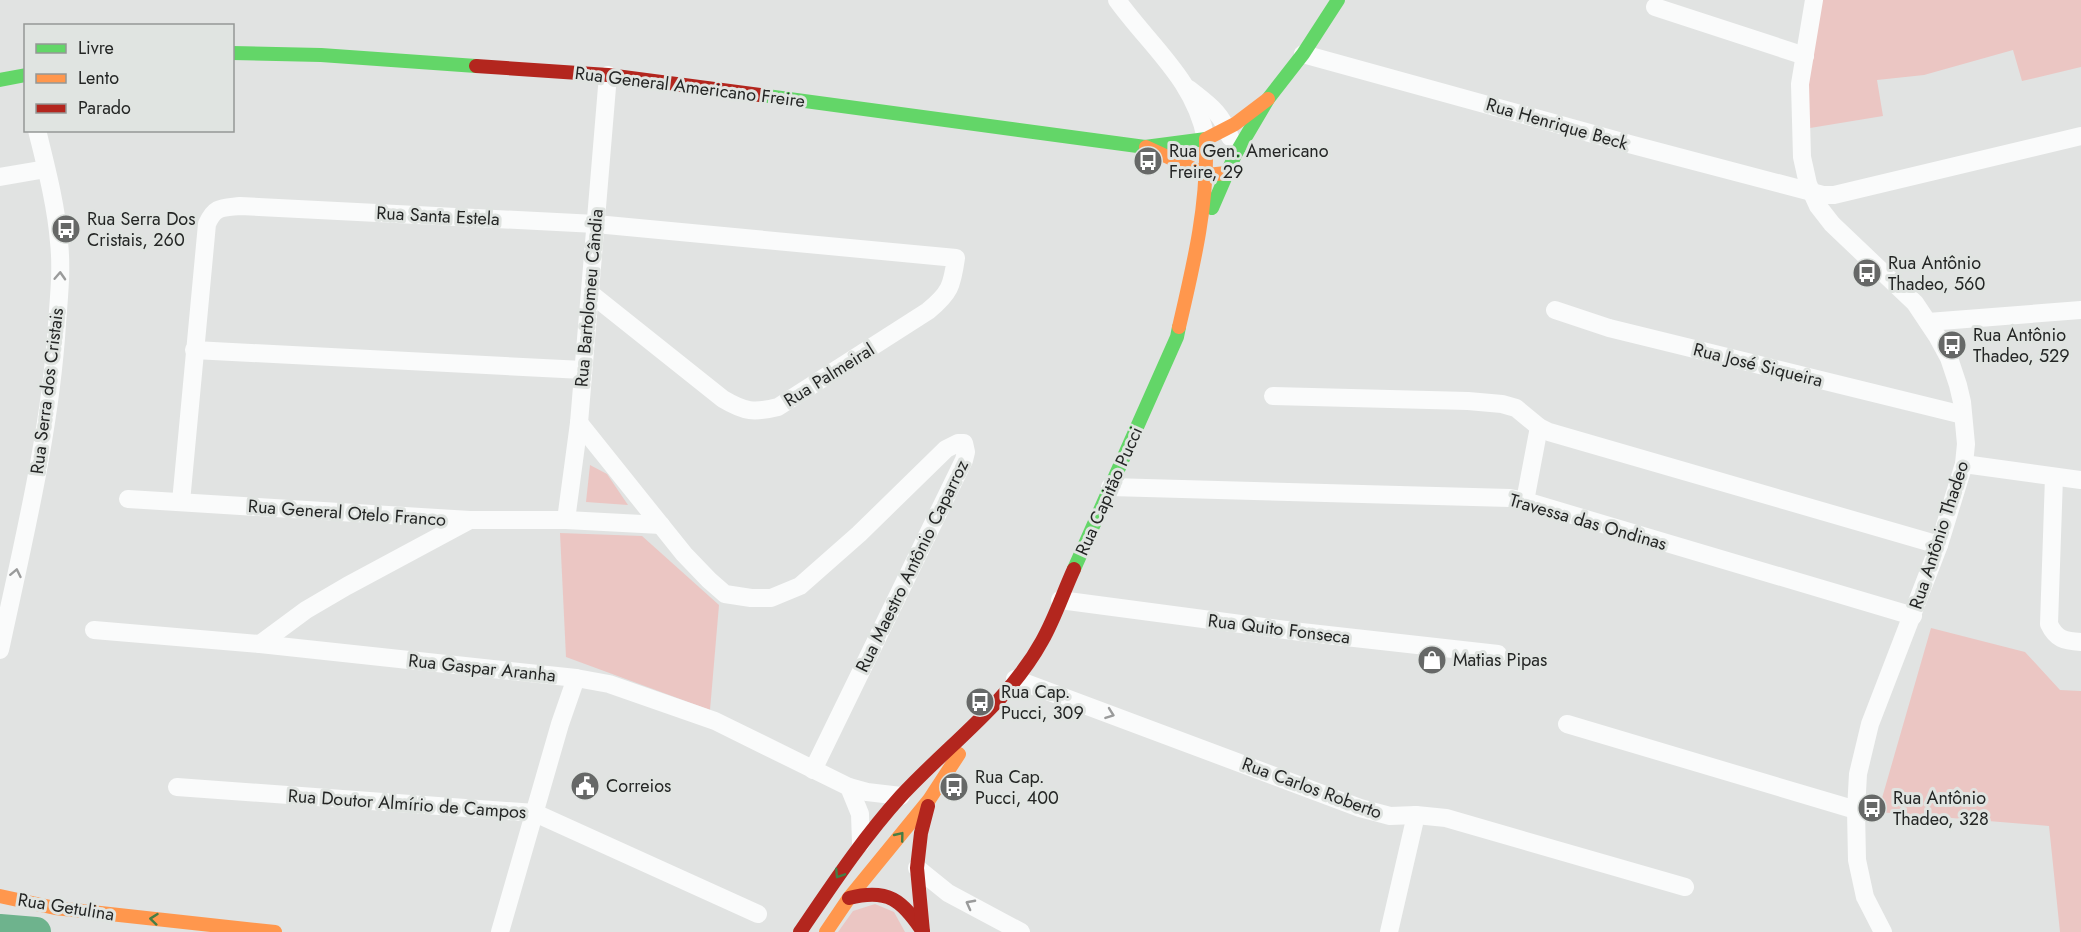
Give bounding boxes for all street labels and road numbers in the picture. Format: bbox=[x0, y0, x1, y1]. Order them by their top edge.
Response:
street label: Rua General Americano Freire bbox=[573, 60, 807, 114]
street label: Rua Henrique Beck bbox=[1483, 91, 1631, 157]
street label: Rua Santa Estela bbox=[376, 200, 500, 232]
street label: Rua Bartolomeu Cândia bbox=[568, 208, 610, 388]
street label: Rua Serra dos Cristais bbox=[24, 306, 70, 476]
street label: Rua José Siqueira bbox=[1690, 336, 1826, 394]
street label: Rua Palmeiral bbox=[779, 337, 879, 413]
street label: Rua Capitão Pucci bbox=[1069, 422, 1149, 560]
street label: Rua Maestro Antônio Caparroz bbox=[849, 455, 975, 677]
street label: Rua Antônio Thadeo bbox=[1903, 457, 1975, 612]
street label: Travessa das Ondinas bbox=[1506, 487, 1670, 557]
street label: Rua General Otelo Franco bbox=[247, 493, 447, 533]
street label: Rua Quito Fonseca bbox=[1206, 607, 1352, 651]
street label: Rua Gaspar Aranha bbox=[407, 647, 557, 689]
street label: Rua Carlos Roberto bbox=[1238, 751, 1386, 825]
street label: Rua Doutor Almírio de Campos bbox=[287, 783, 527, 825]
street label: Rua Getulina bbox=[16, 887, 116, 927]

